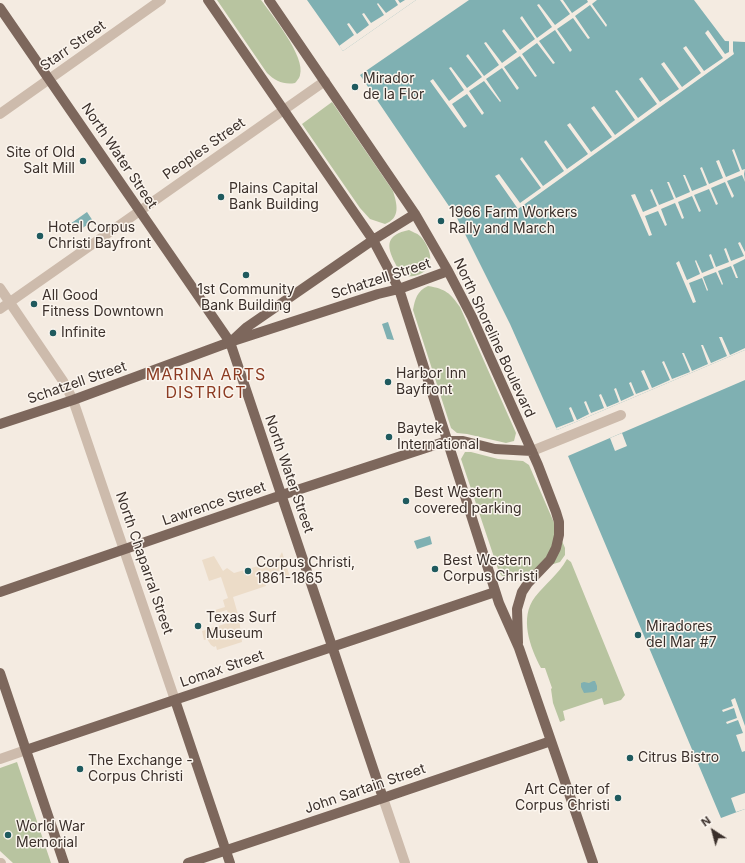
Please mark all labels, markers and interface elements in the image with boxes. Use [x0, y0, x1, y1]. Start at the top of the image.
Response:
street label: Starr Street [37, 17, 109, 75]
place label: Mirador de la Flor [363, 71, 424, 104]
marker: Mirador de la Flor [350, 82, 360, 92]
street label: North Water Street [78, 100, 160, 212]
street label: Peoples Street [160, 114, 248, 184]
place label: Site of Old Salt Mill [6, 145, 75, 178]
marker: Site of Old Salt Mill [78, 156, 88, 166]
place label: Plains Capital Bank Building [229, 181, 319, 214]
marker: Plains Capital Bank Building [216, 192, 226, 202]
place label: 1966 Farm Workers Rally and March [449, 205, 577, 238]
marker: 1966 Farm Workers Rally and March [436, 216, 446, 226]
place label: Hotel Corpus Christi Bayfront [48, 220, 151, 252]
marker: Hotel Corpus Christi Bayfront [35, 231, 45, 241]
street label: Schatzell Street [329, 255, 433, 303]
street label: North Shoreline Boulevard [450, 256, 538, 420]
marker: 1st Community Bank Building [241, 270, 251, 280]
place label: 1st Community Bank Building [197, 282, 295, 314]
place label: All Good Fitness Downtown [42, 288, 164, 320]
marker: All Good Fitness Downtown [29, 299, 39, 309]
place label: Infinite [61, 325, 106, 341]
marker: Infinite [48, 328, 58, 338]
street label: Schatzell Street [25, 358, 129, 408]
district label: MARINA ARTS DISTRICT [146, 365, 266, 403]
place label: Harbor Inn Bayfront [396, 366, 466, 398]
marker: Harbor Inn Bayfront [383, 377, 393, 387]
street label: North Water Street [261, 413, 317, 535]
place label: Baytek International [397, 421, 479, 454]
marker: Baytek International [384, 432, 394, 442]
street label: Lawrence Street [160, 478, 268, 530]
place label: Best Western covered parking [414, 485, 522, 518]
street label: North Chaparral Street [112, 490, 176, 636]
marker: Best Western covered parking [401, 496, 411, 506]
place label: Best Western Corpus Christi [443, 553, 538, 586]
place label: Corpus Christi, 1861-1865 [256, 555, 355, 588]
marker: Best Western Corpus Christi [430, 564, 440, 574]
marker: Corpus Christi, 1861-1865 [243, 566, 253, 576]
place label: Texas Surf Museum [206, 610, 277, 642]
place label: Miradores del Mar #7 [646, 619, 717, 652]
marker: Texas Surf Museum [193, 621, 203, 631]
marker: Miradores del Mar #7 [633, 630, 643, 640]
street label: Lomax Street [178, 647, 266, 691]
place label: Citrus Bistro [638, 750, 719, 766]
place label: The Exchange - Corpus Christi [88, 753, 193, 786]
marker: Citrus Bistro [625, 753, 635, 763]
street label: John Sartain Street [302, 760, 428, 818]
marker: The Exchange - Corpus Christi [75, 764, 85, 774]
place label: Art Center of Corpus Christi [515, 782, 610, 814]
marker: Art Center of Corpus Christi [613, 793, 623, 803]
north arrow [693, 811, 733, 851]
text: N [698, 813, 713, 829]
place label: World War Memorial [16, 819, 85, 852]
marker: World War Memorial [3, 830, 13, 840]

